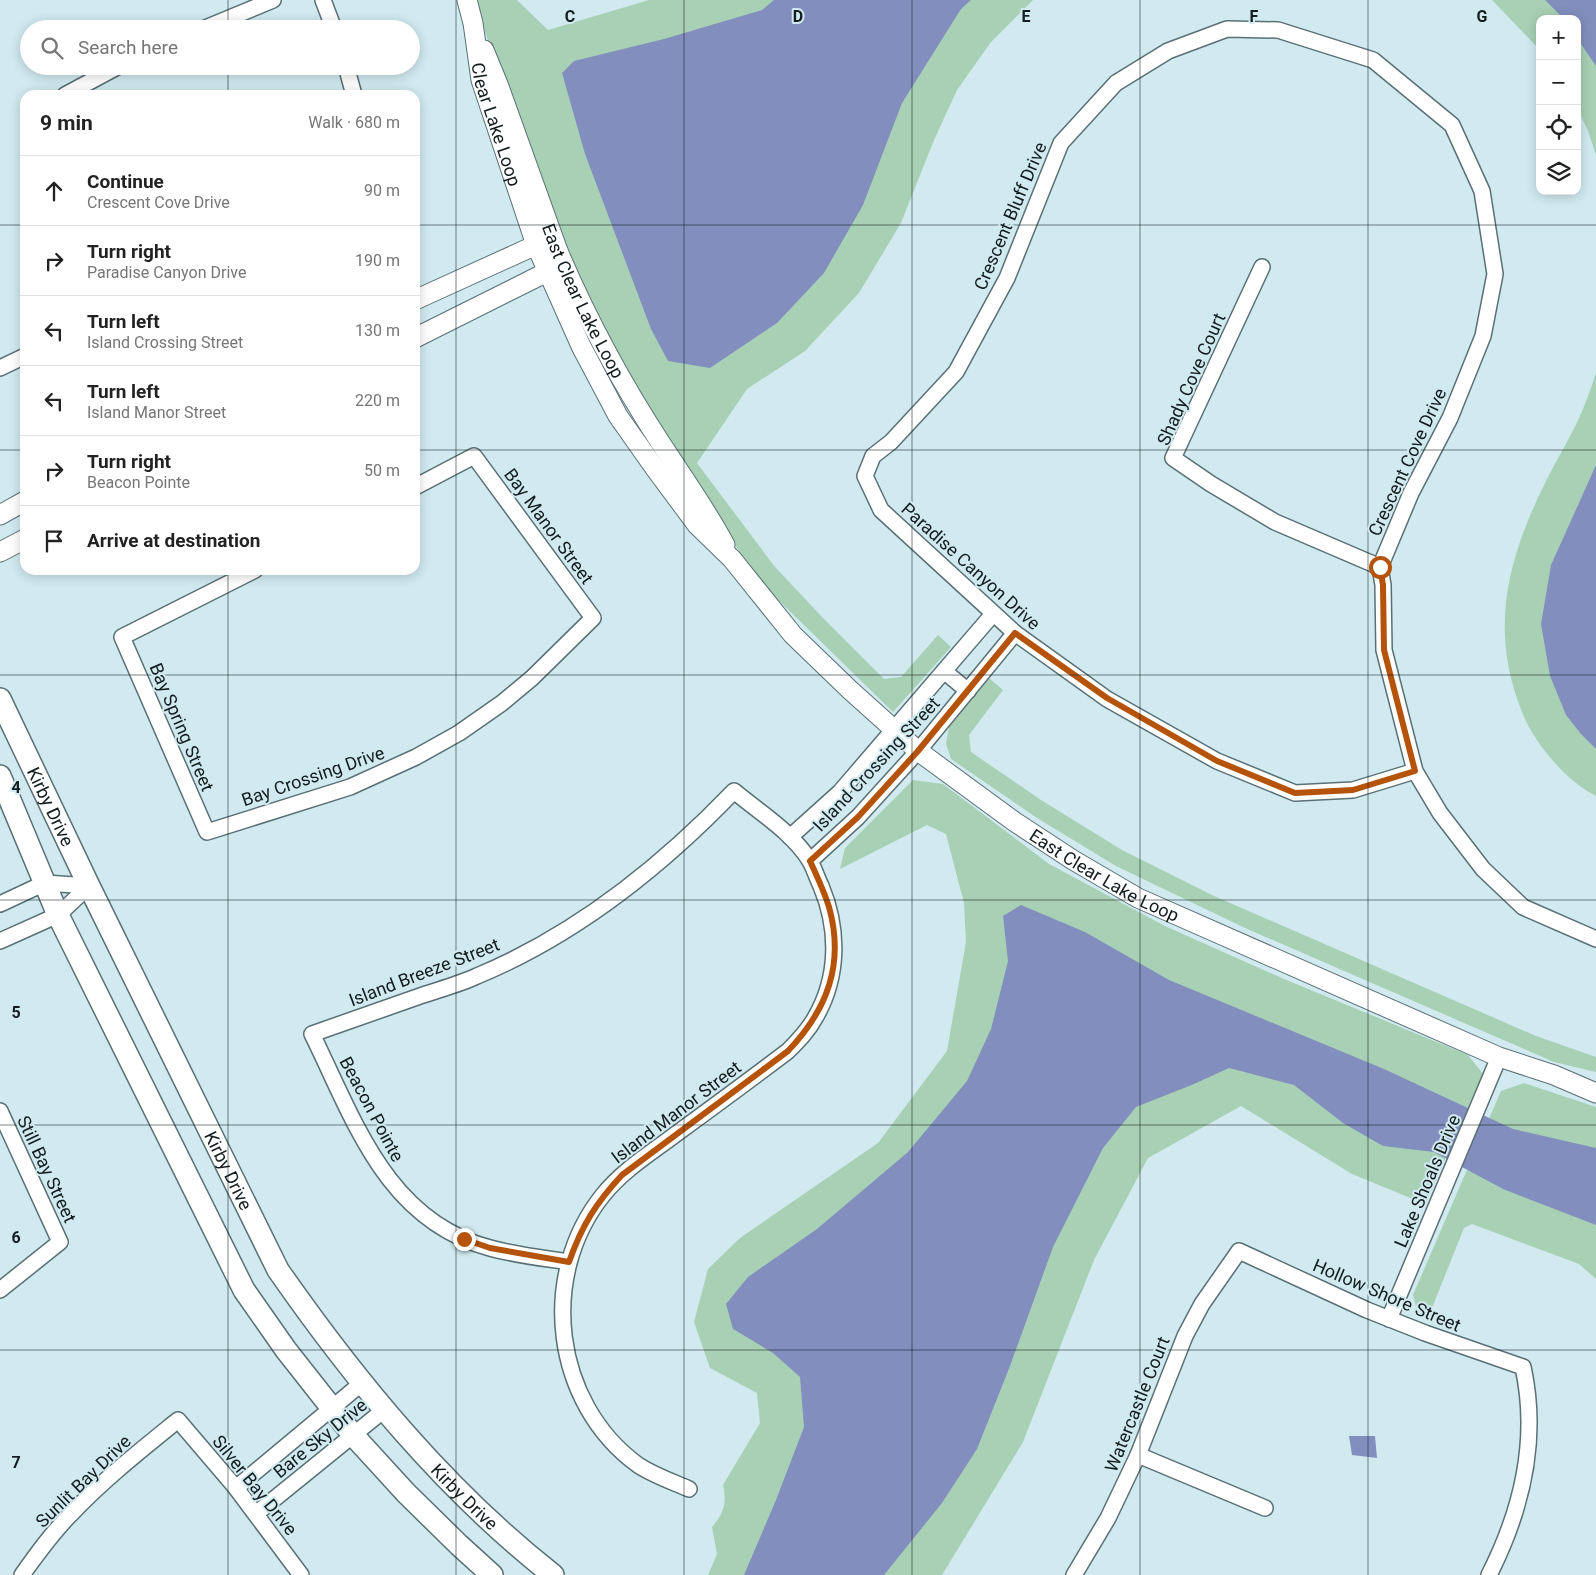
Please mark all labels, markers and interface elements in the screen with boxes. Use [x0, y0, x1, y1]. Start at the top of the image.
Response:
text: C [565, 7, 575, 26]
text: D [793, 7, 803, 26]
text: E [1022, 7, 1031, 26]
text: F [1250, 7, 1259, 26]
text: G [1477, 7, 1488, 26]
map controls [1536, 15, 1581, 195]
button: + [1536, 15, 1581, 60]
search box [20, 20, 420, 75]
icon: search [38, 34, 66, 62]
text: Search here [78, 36, 178, 59]
button: − [1536, 60, 1581, 105]
street label: Clear Lake Loop [468, 61, 526, 189]
button: locate [1536, 105, 1581, 150]
text: 9 min [40, 111, 93, 135]
text: Walk · 680 m [308, 113, 400, 132]
street label: Crescent Bluff Drive [969, 139, 1051, 293]
button: layers [1536, 150, 1581, 195]
text: Continue [87, 170, 164, 193]
icon: ahead [40, 177, 68, 205]
text: 90 m [364, 181, 400, 200]
text: Crescent Cove Drive [87, 193, 230, 212]
street label: East Clear Lake Loop [538, 221, 629, 382]
text: Turn right [87, 240, 171, 263]
icon: right [40, 247, 68, 275]
text: 190 m [355, 251, 400, 270]
text: Paradise Canyon Drive [87, 263, 246, 282]
text: Turn left [87, 310, 160, 333]
street label: Shady Cove Court [1152, 310, 1230, 448]
icon: left [40, 317, 68, 345]
text: 130 m [355, 321, 400, 340]
text: Island Crossing Street [87, 333, 243, 352]
text: Turn left [87, 380, 160, 403]
street label: Crescent Cove Drive [1364, 385, 1450, 539]
icon: left [40, 387, 68, 415]
text: 220 m [355, 391, 400, 410]
text: Island Manor Street [87, 403, 226, 422]
text: Turn right [87, 450, 171, 473]
icon: right [40, 457, 68, 485]
text: 50 m [364, 461, 400, 480]
street label: Bay Manor Street [500, 464, 598, 588]
text: Beacon Pointe [87, 473, 190, 492]
street label: Paradise Canyon Drive [897, 498, 1045, 634]
icon: arrive [40, 527, 68, 555]
text: Arrive at destination [87, 529, 260, 552]
route start [1369, 556, 1392, 579]
street label: Bay Spring Street [146, 660, 218, 794]
street label: Island Crossing Street [808, 692, 944, 835]
street label: Bay Crossing Drive [239, 742, 387, 810]
street label: Kirby Drive [23, 763, 79, 849]
text: 4 [11, 778, 21, 797]
street label: East Clear Lake Loop [1026, 824, 1182, 925]
street label: Island Breeze Street [346, 934, 502, 1010]
text: 5 [11, 1003, 21, 1022]
street label: Beacon Pointe [336, 1053, 408, 1165]
street label: Island Manor Street [607, 1056, 745, 1168]
street label: Still Bay Street [13, 1112, 81, 1226]
street label: Lake Shoals Drive [1390, 1112, 1464, 1250]
street label: Kirby Drive [201, 1127, 257, 1213]
text: 6 [11, 1228, 21, 1247]
route end [453, 1228, 476, 1251]
street label: Hollow Shore Street [1310, 1254, 1464, 1336]
street label: Watercastle Court [1100, 1333, 1174, 1475]
street label: Bare Sky Drive [269, 1394, 371, 1482]
street label: Sunlit Bay Drive [31, 1430, 135, 1532]
street label: Silver Bay Drive [208, 1431, 302, 1539]
text: 7 [11, 1453, 21, 1472]
street label: Kirby Drive [427, 1459, 503, 1534]

